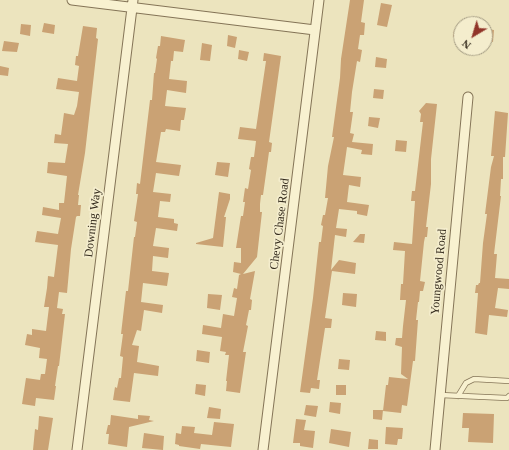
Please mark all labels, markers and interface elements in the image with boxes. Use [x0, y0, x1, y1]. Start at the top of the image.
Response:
north arrow [453, 16, 493, 56]
text: N [459, 37, 473, 52]
street label: Chevy Chase Road [267, 177, 293, 271]
street label: Downing Way [82, 188, 104, 258]
street label: Youngwood Road [428, 228, 450, 316]

